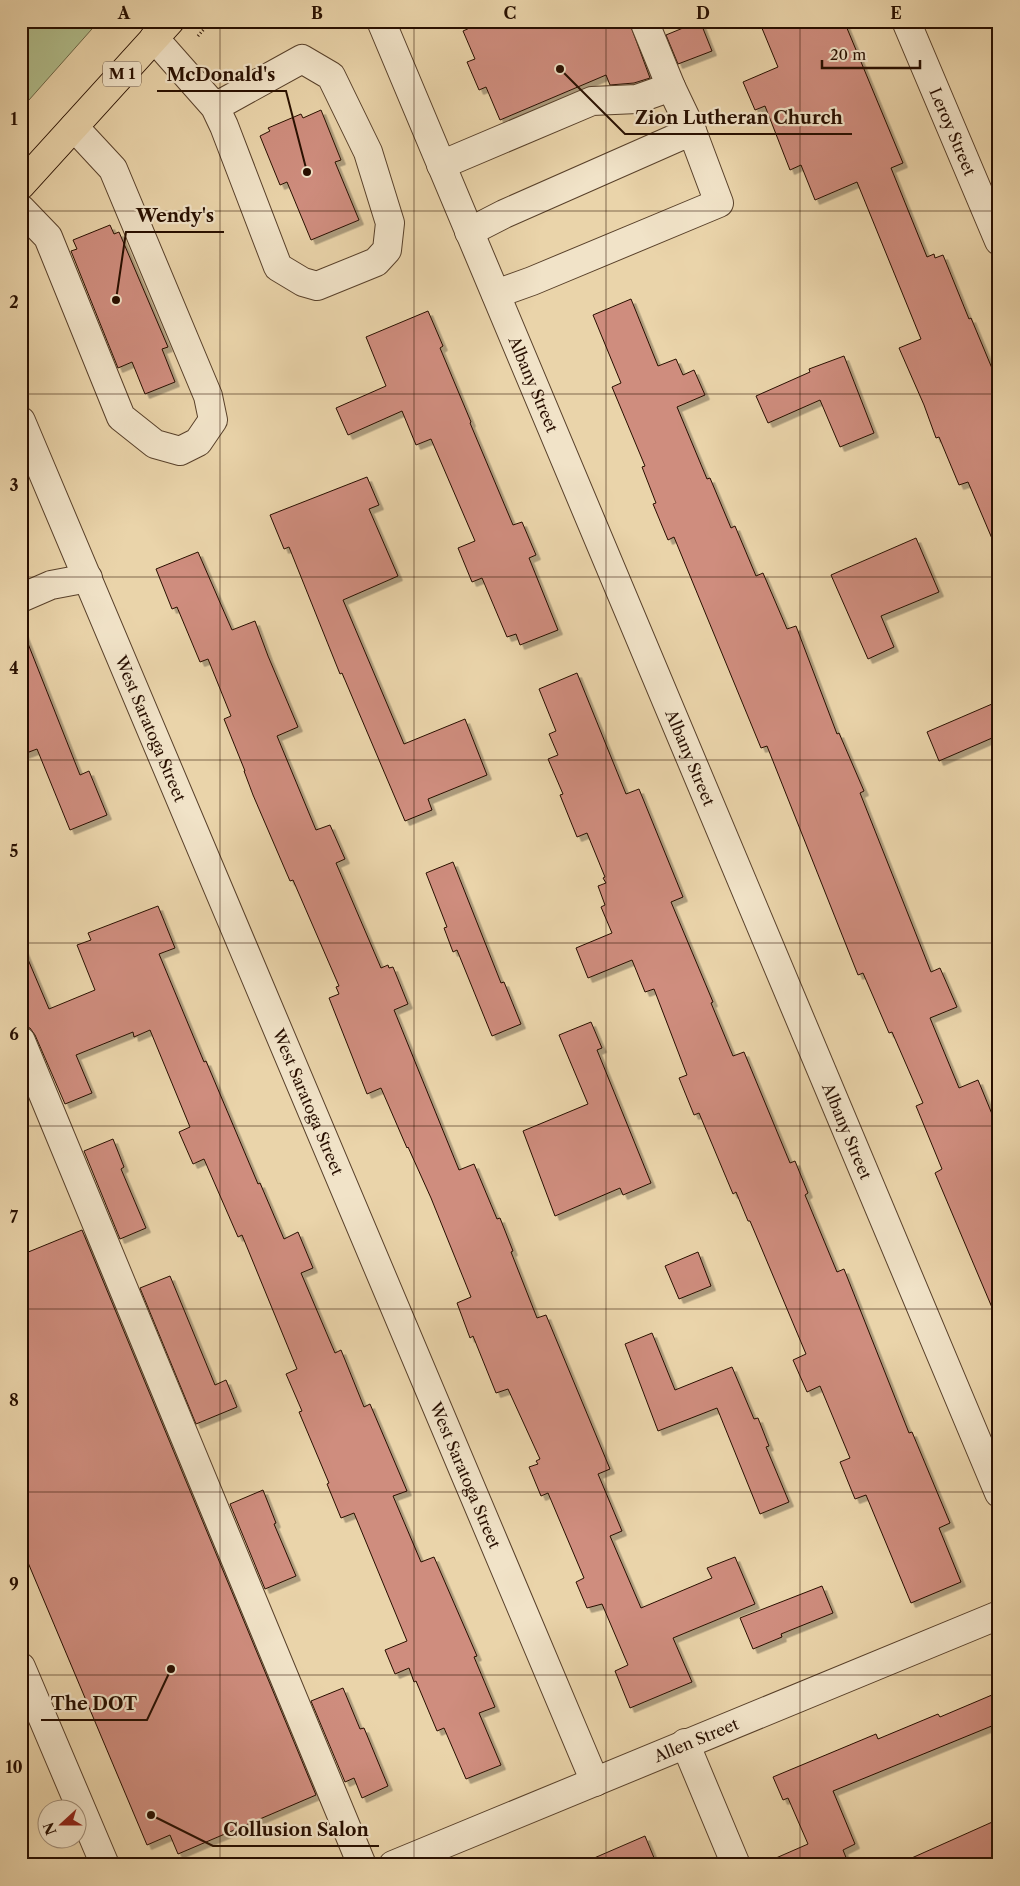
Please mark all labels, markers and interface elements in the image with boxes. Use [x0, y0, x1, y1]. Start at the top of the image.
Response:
text: A [117, 3, 131, 23]
text: B [311, 3, 323, 23]
text: C [504, 3, 516, 23]
text: D [696, 3, 710, 23]
text: E [890, 3, 902, 23]
scale bar [822, 38, 920, 70]
text: 20 m [830, 45, 866, 64]
callout: McDonald's [157, 58, 286, 91]
road number: M 1 [103, 62, 141, 86]
text: McDonald's [167, 64, 275, 86]
street label: Leroy Street [925, 85, 980, 179]
callout: Zion Lutheran Church [625, 101, 852, 134]
text: Zion Lutheran Church [635, 107, 844, 129]
text: 1 [10, 109, 18, 129]
callout: Wendy's [126, 199, 224, 232]
text: Wendy's [135, 205, 214, 227]
text: 2 [9, 292, 19, 312]
street label: Albany Street [504, 332, 563, 436]
text: 3 [9, 475, 19, 495]
street label: West Saratoga Street [111, 652, 191, 805]
text: 4 [9, 658, 19, 678]
street label: Albany Street [661, 706, 719, 809]
text: 5 [10, 841, 19, 861]
text: 6 [9, 1024, 19, 1044]
street label: West Saratoga Street [268, 1025, 348, 1178]
street label: Albany Street [818, 1079, 876, 1183]
text: 7 [10, 1207, 19, 1227]
text: 8 [9, 1390, 19, 1410]
street label: West Saratoga Street [425, 1398, 505, 1552]
text: 9 [9, 1574, 19, 1594]
callout: The DOT [41, 1687, 147, 1720]
text: The DOT [51, 1693, 137, 1715]
street label: Allen Street [650, 1713, 742, 1767]
text: 10 [5, 1757, 23, 1777]
north arrow [38, 1798, 88, 1848]
callout: Collusion Salon [213, 1813, 379, 1846]
text: Collusion Salon [223, 1819, 369, 1841]
text: N [39, 1820, 60, 1838]

